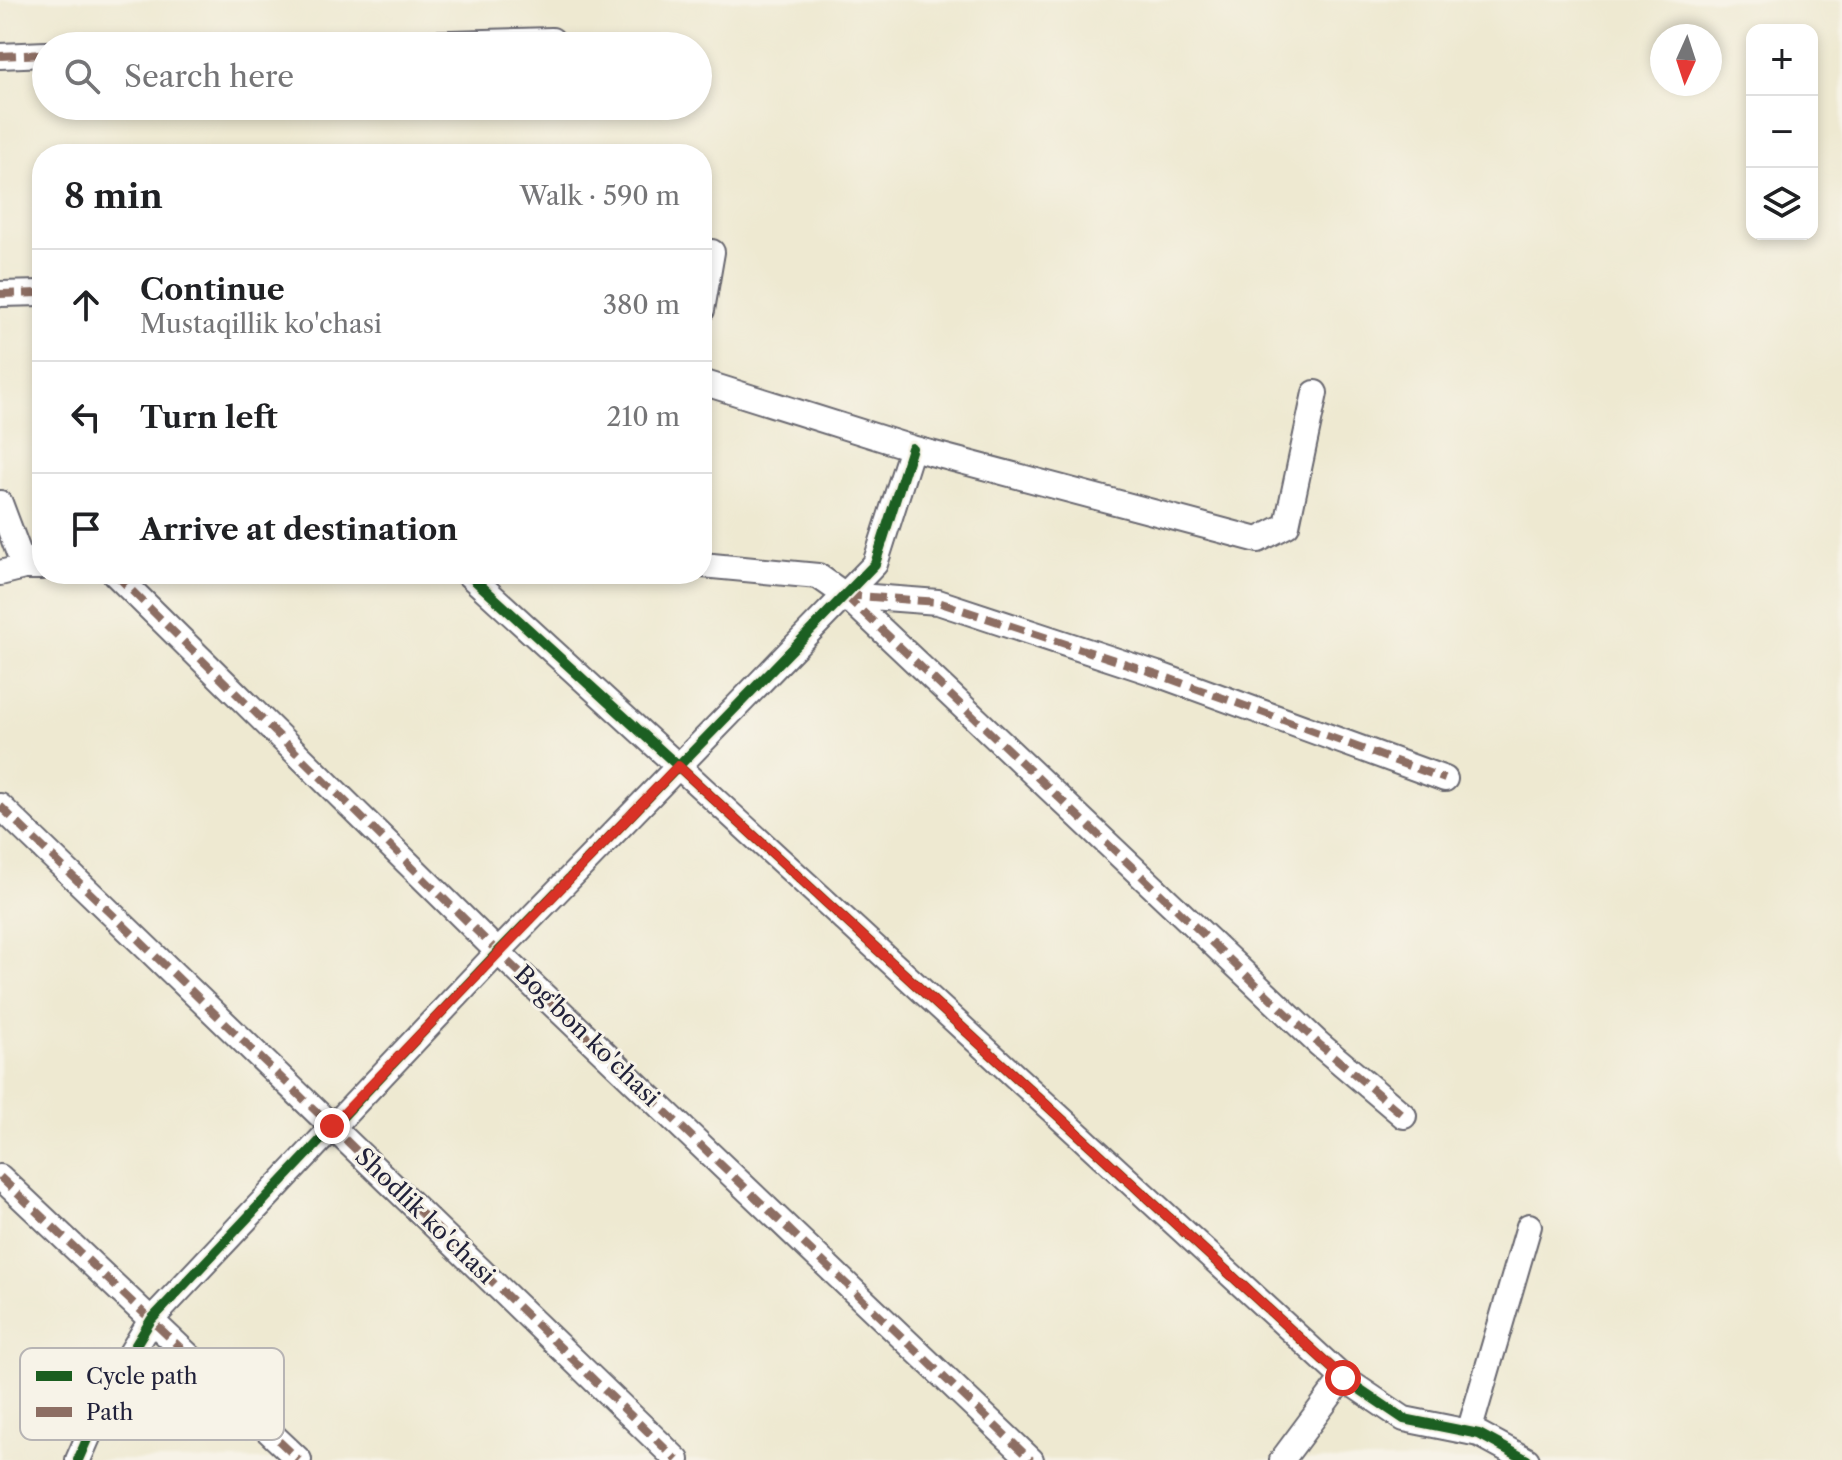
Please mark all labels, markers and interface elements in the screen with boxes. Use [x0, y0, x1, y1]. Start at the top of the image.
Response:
north arrow [1650, 24, 1722, 96]
map controls [1746, 24, 1818, 240]
button: + [1746, 24, 1818, 96]
search box [32, 32, 712, 120]
icon: search [60, 54, 104, 98]
text: Search here [124, 58, 294, 95]
button: − [1746, 96, 1818, 168]
button: layers [1746, 168, 1818, 240]
text: 8 min [64, 175, 163, 217]
text: Walk · 590 m [520, 180, 680, 212]
text: Continue [140, 271, 285, 308]
icon: ahead [64, 283, 108, 327]
text: 380 m [603, 289, 680, 321]
text: Mustaqillik ko'chasi [140, 308, 382, 340]
icon: left [64, 395, 108, 439]
text: Turn left [140, 399, 277, 436]
text: 210 m [607, 401, 680, 433]
icon: arrive [64, 507, 108, 551]
text: Arrive at destination [140, 511, 458, 548]
street label: Bog'bon ko'chasi [509, 959, 666, 1112]
route end [314, 1108, 350, 1144]
street label: Shodlik ko'chasi [349, 1142, 501, 1290]
legend [20, 1348, 284, 1440]
route start [1325, 1360, 1361, 1396]
text: Cycle path [86, 1363, 198, 1390]
text: Path [86, 1399, 134, 1426]

